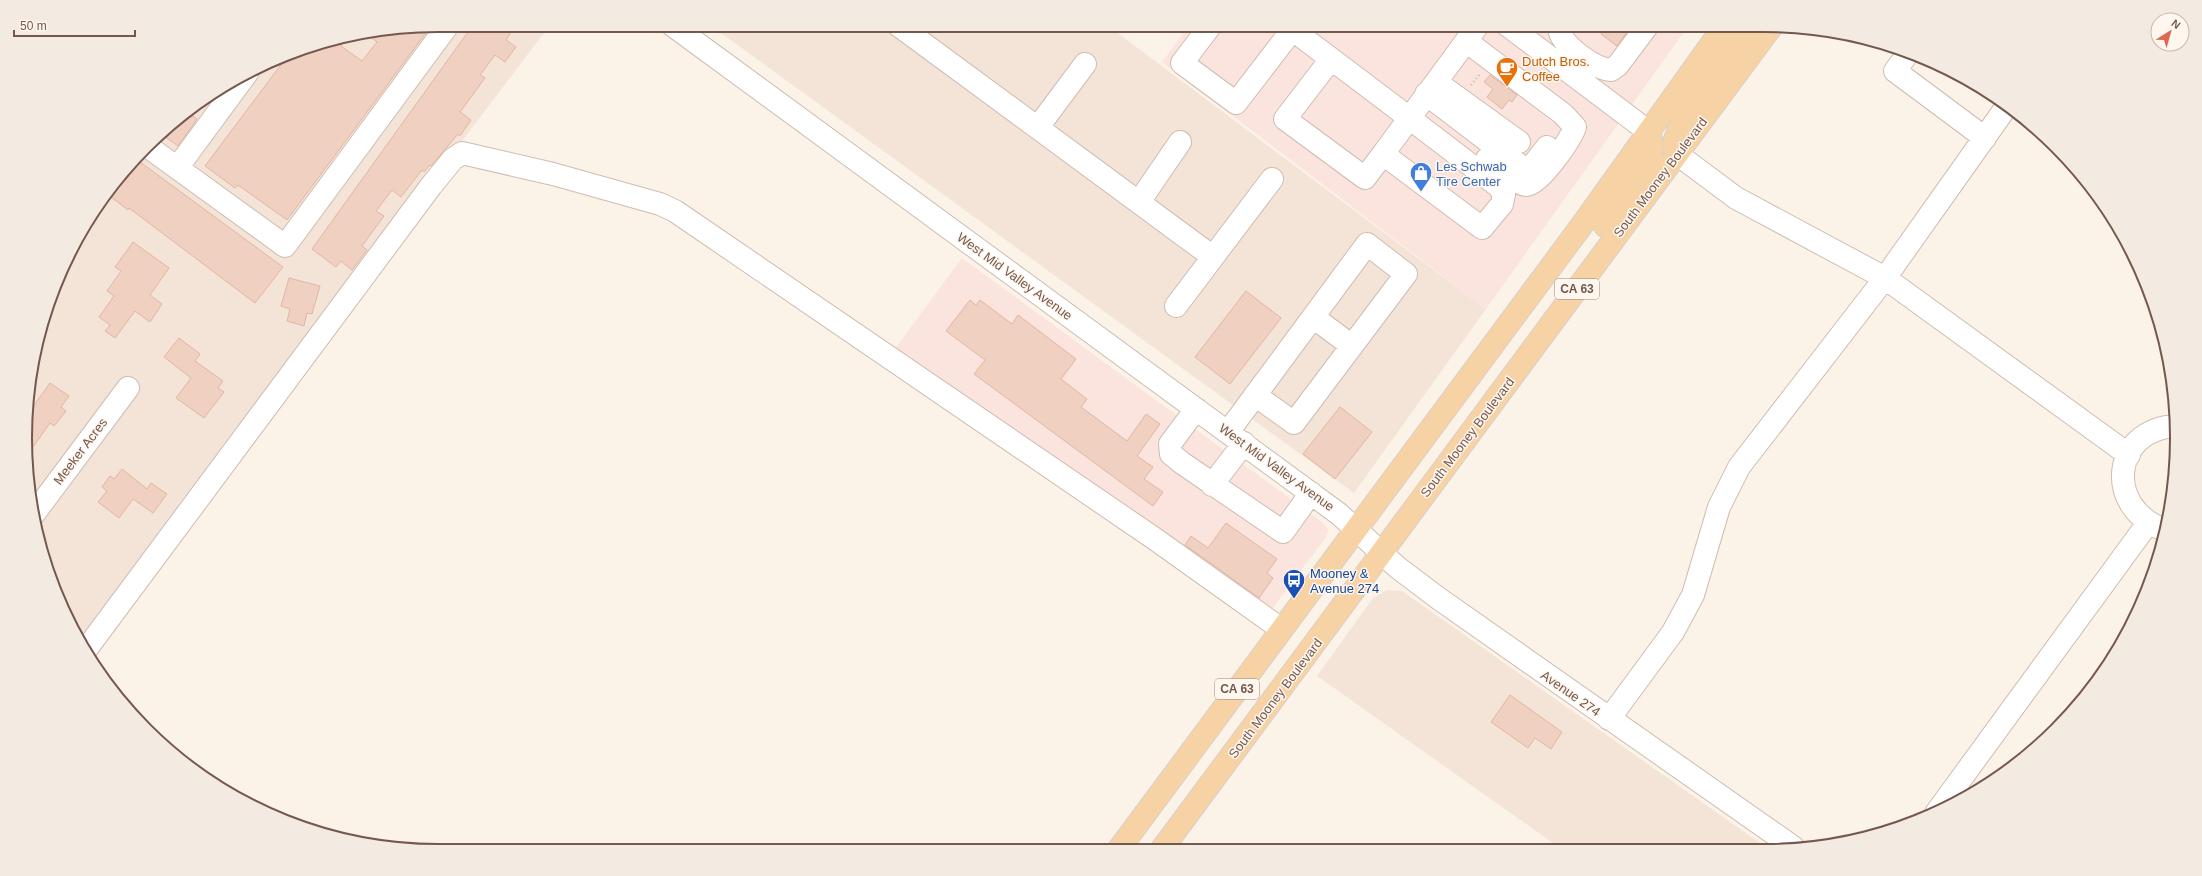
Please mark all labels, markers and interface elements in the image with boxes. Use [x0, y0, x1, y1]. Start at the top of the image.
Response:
scale bar [14, 12, 135, 38]
north arrow [2150, 12, 2190, 52]
text: N [2169, 17, 2183, 31]
text: 50 m [20, 19, 47, 33]
place label: Dutch Bros. Coffee [1522, 54, 1590, 84]
cafe icon: Dutch Bros. Coffee [1494, 55, 1520, 88]
street label: South Mooney Boulevard [1610, 114, 1710, 240]
place label: Les Schwab Tire Center [1436, 159, 1507, 189]
shop icon: Les Schwab Tire Center [1408, 160, 1434, 193]
street label: West Mid Valley Avenue [954, 230, 1075, 323]
road number: CA 63 [1555, 279, 1599, 299]
street label: South Mooney Boulevard [1417, 374, 1517, 500]
street label: Meeker Acres [50, 415, 111, 488]
street label: West Mid Valley Avenue [1216, 421, 1337, 514]
place label: Mooney & Avenue 274 [1310, 566, 1379, 596]
bus stop icon: Mooney & Avenue 274 [1281, 567, 1307, 600]
street label: South Mooney Boulevard [1225, 635, 1325, 761]
street label: Avenue 274 [1538, 667, 1603, 719]
road number: CA 63 [1215, 679, 1259, 699]

